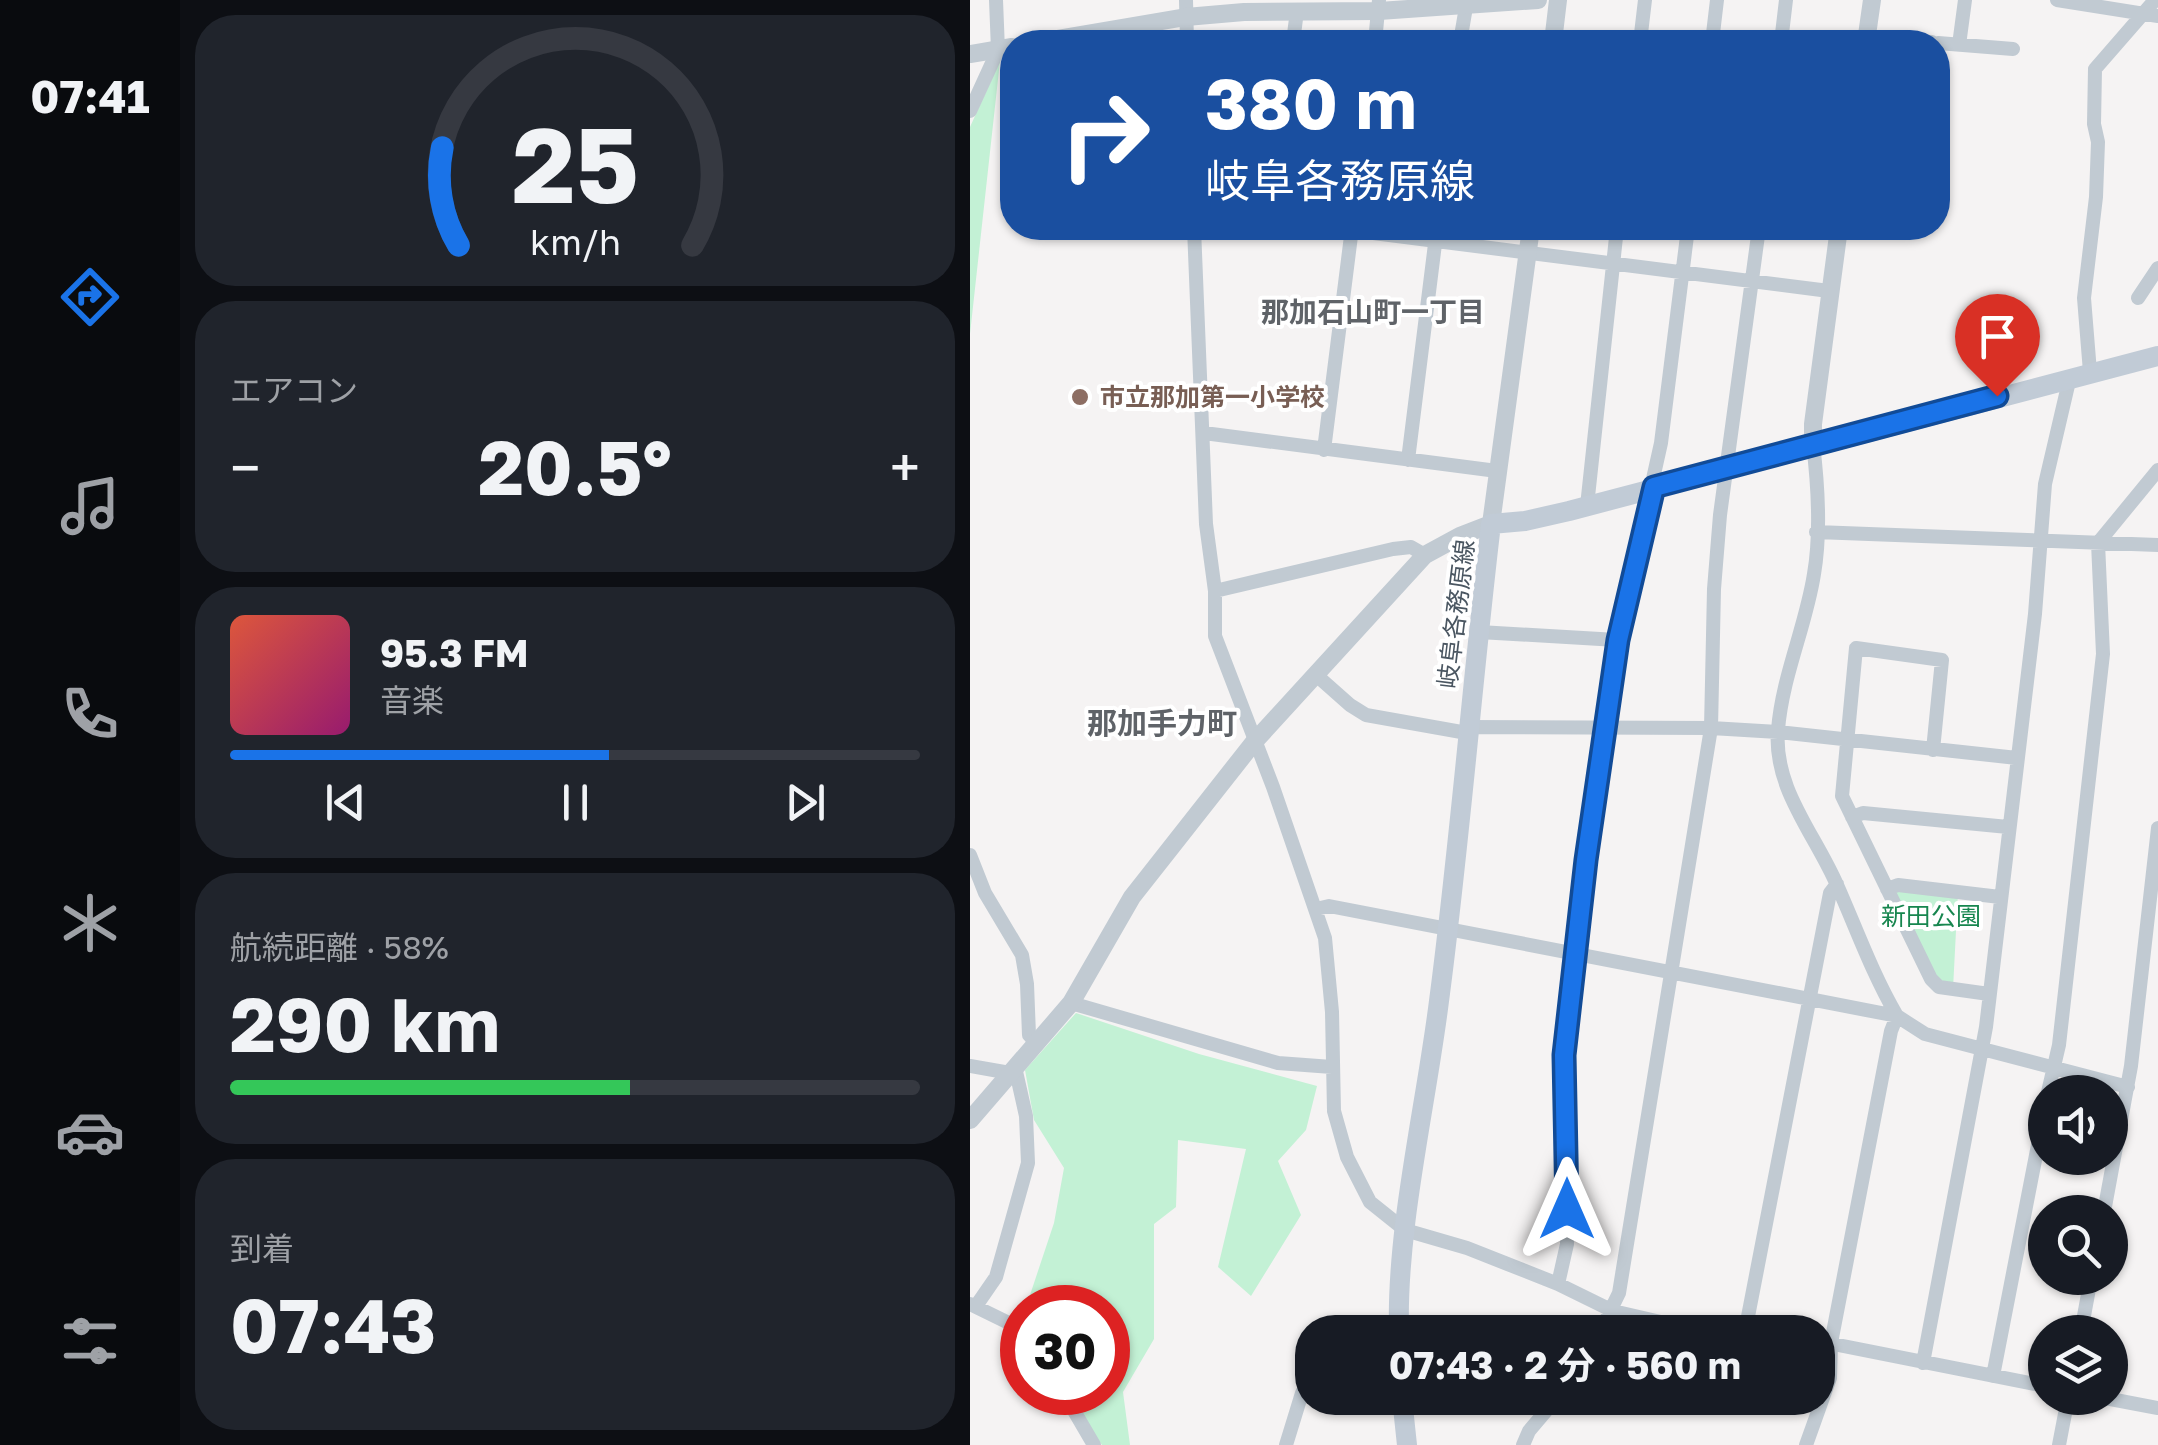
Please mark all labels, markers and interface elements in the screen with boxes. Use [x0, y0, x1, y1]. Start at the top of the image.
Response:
text: 380 m [1205, 60, 1417, 144]
text: 07:41 [30, 69, 150, 123]
icon: right [1040, 70, 1170, 200]
text: 25 [512, 101, 638, 226]
text: 岐阜各務原線 [1205, 153, 1475, 207]
text: km/h [530, 220, 620, 263]
icon: directions [55, 262, 125, 332]
pin [1955, 294, 2040, 397]
district label: 那加石山町一丁目 [1261, 295, 1485, 328]
icon: arrive [1970, 309, 2025, 364]
text: エアコン [230, 371, 358, 409]
place label: 市立那加第一小学校 [1100, 381, 1325, 412]
marker: 市立那加第一小学校 [1069, 386, 1091, 408]
text: 20.5° [478, 421, 672, 512]
text: − [230, 434, 260, 500]
text: + [890, 434, 920, 500]
icon: music [55, 471, 125, 541]
street label: 岐阜各務原線 [1431, 538, 1480, 690]
text: 95.3 FM [380, 630, 529, 675]
icon: phone [55, 679, 125, 749]
text: 音楽 [380, 681, 444, 719]
district label: 那加手力町 [1087, 705, 1237, 741]
icon: previous [318, 775, 373, 830]
icon: pause [548, 775, 603, 830]
icon: next [778, 775, 833, 830]
icon: climate [55, 888, 125, 958]
park label: 新田公園 [1881, 900, 1981, 931]
text: 航続距離 · 58% [230, 928, 449, 966]
text: 290 km [230, 978, 500, 1069]
map controls [2028, 1075, 2128, 1415]
button: sound [2028, 1075, 2128, 1175]
icon: car [55, 1097, 125, 1167]
position arrow [1515, 1157, 1619, 1261]
button: search [2028, 1195, 2128, 1295]
text: 到着 [230, 1229, 294, 1267]
text: 07:43 [230, 1279, 436, 1370]
speed limit sign: 30 [1000, 1285, 1130, 1415]
icon: filters [55, 1306, 125, 1376]
button: layers [2028, 1315, 2128, 1415]
text: 07:43 · 2 分 · 560 m [1389, 1342, 1741, 1387]

